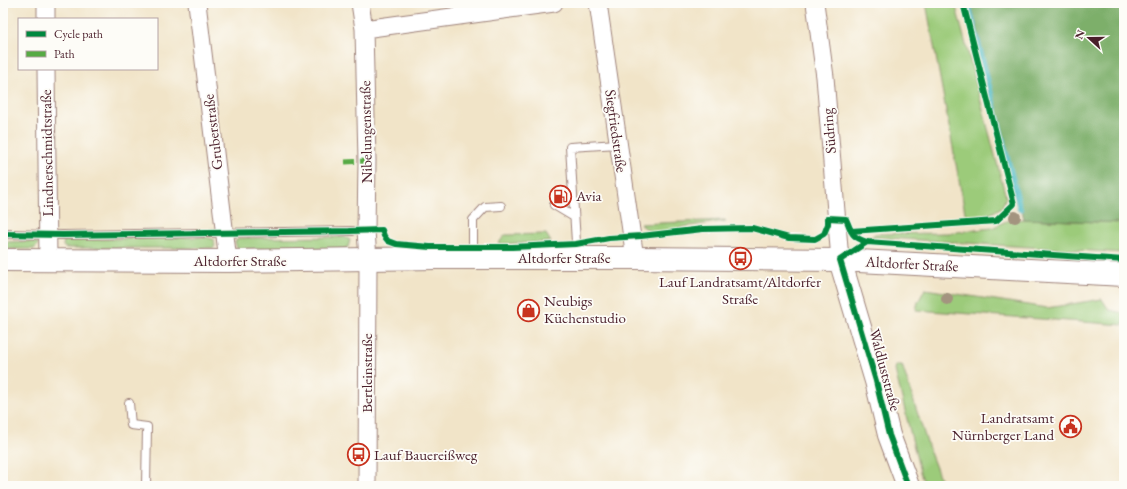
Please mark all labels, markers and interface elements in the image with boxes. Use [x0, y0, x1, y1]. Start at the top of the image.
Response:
legend [18, 18, 158, 70]
north arrow [1069, 18, 1109, 58]
text: Cycle path [54, 26, 103, 42]
text: N [1072, 28, 1088, 41]
text: Path [54, 46, 75, 62]
street label: Nibelungenstraße [355, 80, 376, 184]
street label: Siegfriedstraße [601, 88, 632, 174]
street label: Lindnerschmidtstraße [36, 89, 57, 217]
street label: Gruberstraße [198, 93, 227, 171]
street label: Südring [817, 107, 840, 155]
fuel station icon: Avia [548, 183, 574, 209]
place label: Avia [575, 186, 602, 205]
bus stop icon: Lauf Landratsamt/Altdorfer Straße [727, 246, 753, 272]
street label: Altdorfer Straße [516, 248, 611, 267]
street label: Altdorfer Straße [192, 251, 287, 270]
street label: Altdorfer Straße [864, 252, 959, 275]
place label: Lauf Landratsamt/Altdorfer Straße [659, 272, 821, 308]
place label: Neubigs Küchenstudio [544, 291, 626, 327]
shop icon: Neubigs Küchenstudio [515, 297, 541, 323]
street label: Waldluststraße [865, 327, 906, 413]
street label: Bertleinstraße [357, 333, 376, 413]
place label: Landratsamt Nürnberger Land [952, 408, 1054, 444]
public building icon: Landratsamt Nürnberger Land [1057, 414, 1083, 440]
bus stop icon: Lauf Bauereißweg [345, 442, 371, 468]
place label: Lauf Bauereißweg [374, 445, 478, 464]

